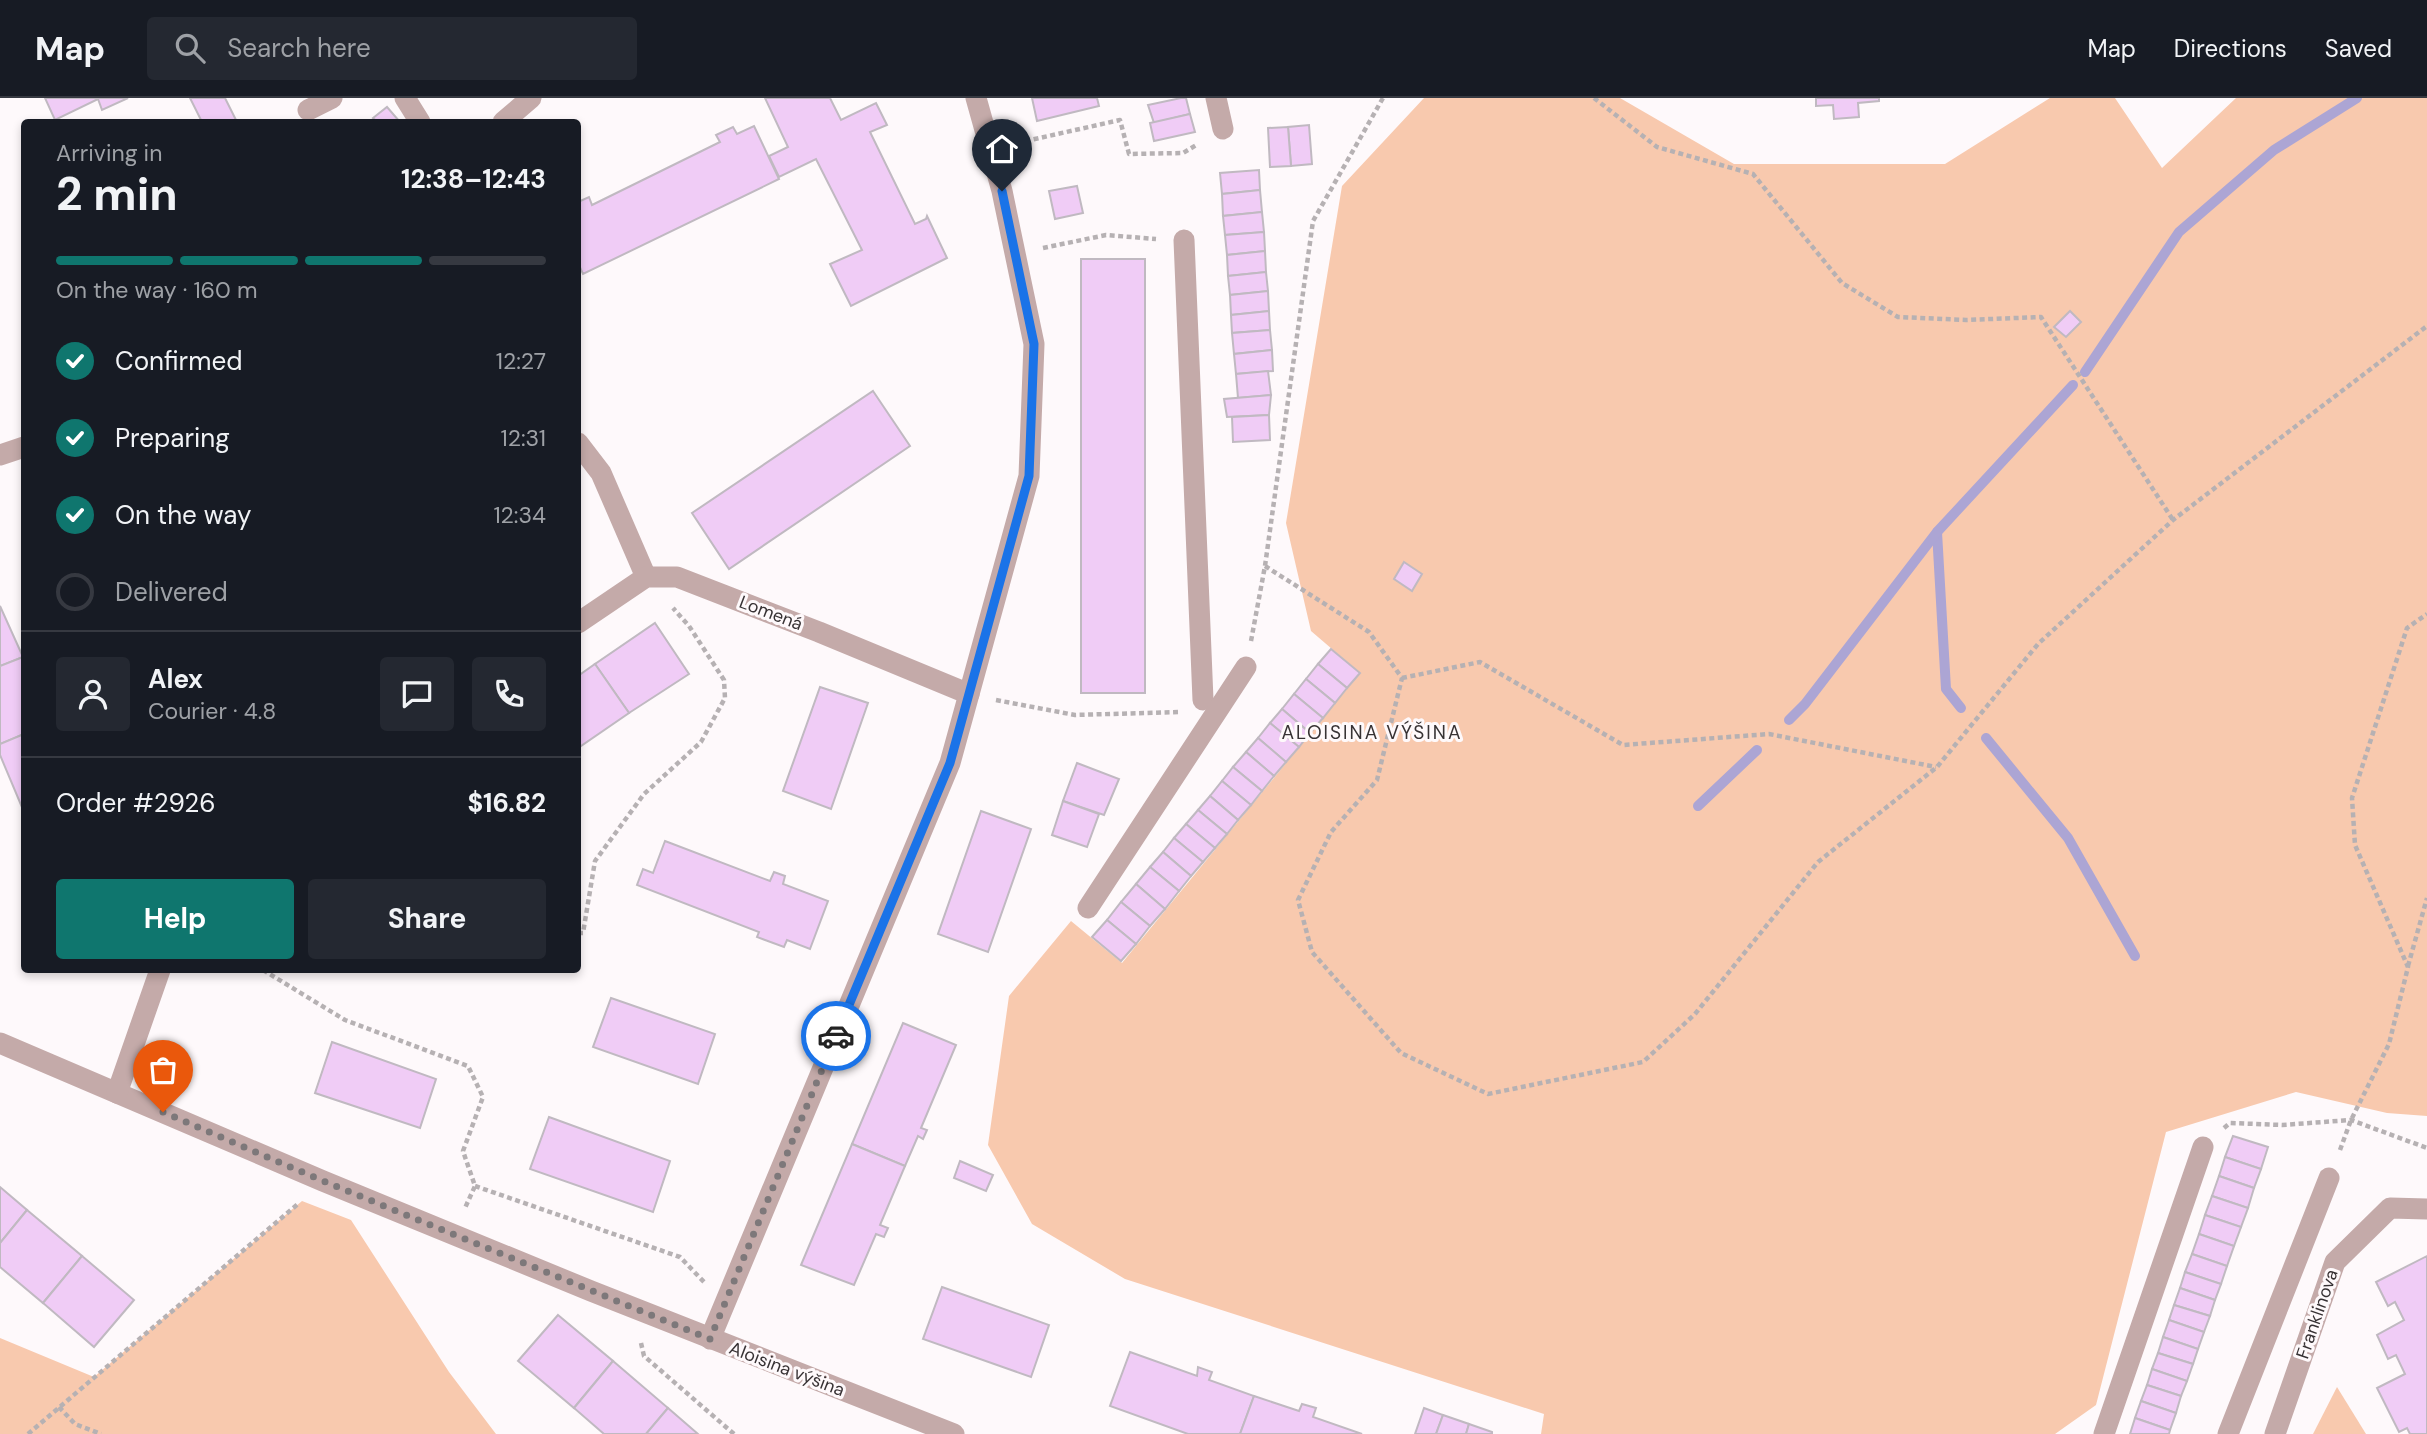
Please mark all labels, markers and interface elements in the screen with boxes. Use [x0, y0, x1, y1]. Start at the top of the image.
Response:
search box [147, 17, 637, 80]
text: Map [35, 27, 105, 70]
icon: search [171, 29, 209, 67]
text: Search here [227, 31, 371, 65]
text: Map [2088, 33, 2136, 64]
text: Directions [2174, 33, 2287, 64]
text: Saved [2325, 33, 2392, 64]
pin [972, 119, 1032, 191]
icon: home [983, 130, 1021, 168]
text: Arriving in [56, 138, 162, 168]
text: 12:38–12:43 [401, 162, 546, 196]
text: 2 min [56, 164, 178, 224]
text: On the way · 160 m [56, 275, 257, 305]
icon: check [56, 342, 94, 380]
text: Confirmed [115, 344, 242, 378]
text: 12:27 [496, 346, 546, 376]
icon: check [56, 419, 94, 457]
text: Preparing [115, 421, 230, 455]
text: 12:31 [501, 423, 546, 453]
icon: check [56, 496, 94, 534]
text: On the way [115, 498, 251, 532]
text: 12:34 [493, 500, 546, 530]
text: Delivered [115, 575, 228, 609]
street label: Lomená [736, 590, 806, 636]
button: person [56, 657, 130, 731]
button: chat [380, 657, 454, 731]
button: phone [472, 657, 546, 731]
text: Alex [148, 662, 203, 696]
text: Courier · 4.8 [148, 696, 276, 726]
district label: ALOISINA VÝŠINA [1282, 720, 1463, 745]
text: Order #2926 [56, 786, 216, 820]
text: $16.82 [467, 786, 546, 820]
button: Help [56, 879, 294, 959]
button: Share [308, 879, 546, 959]
courier [801, 1001, 871, 1071]
icon: car [817, 1017, 855, 1055]
pin [133, 1040, 193, 1112]
icon: bag [144, 1051, 182, 1089]
street label: Franklinova [2290, 1266, 2344, 1362]
street label: Aloisina výšina [726, 1336, 848, 1402]

